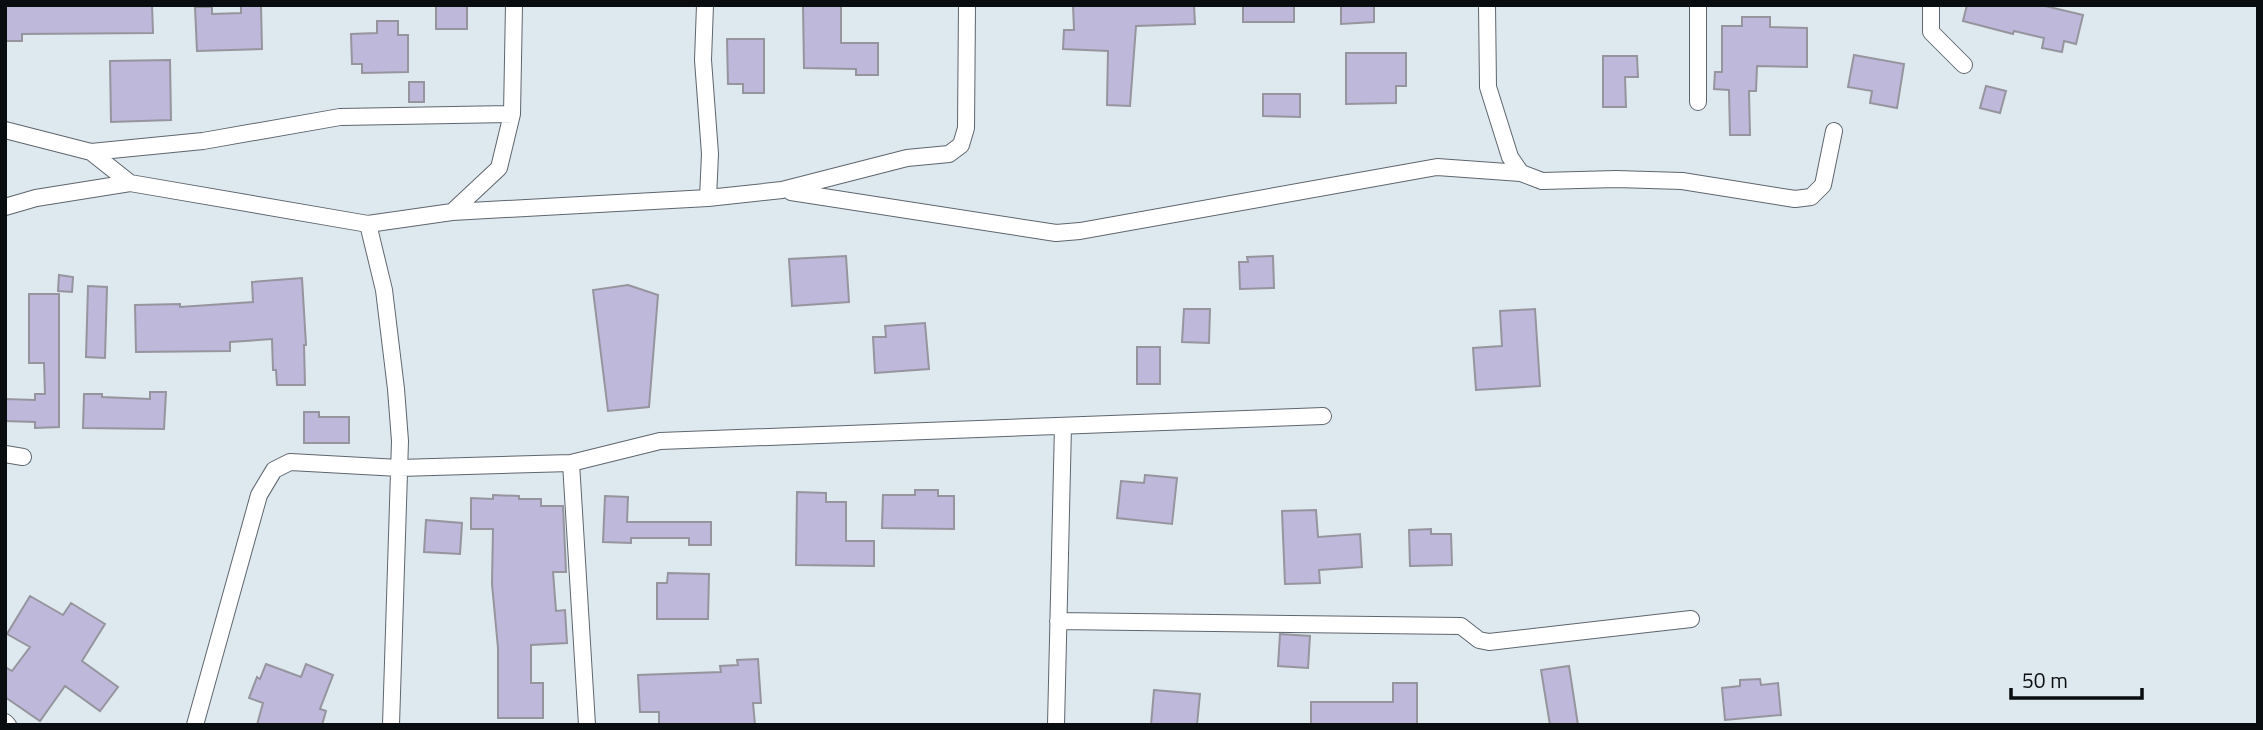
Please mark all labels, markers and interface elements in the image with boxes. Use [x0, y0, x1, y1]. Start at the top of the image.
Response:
scale bar [2011, 656, 2142, 700]
text: 50 m [2022, 664, 2068, 696]

